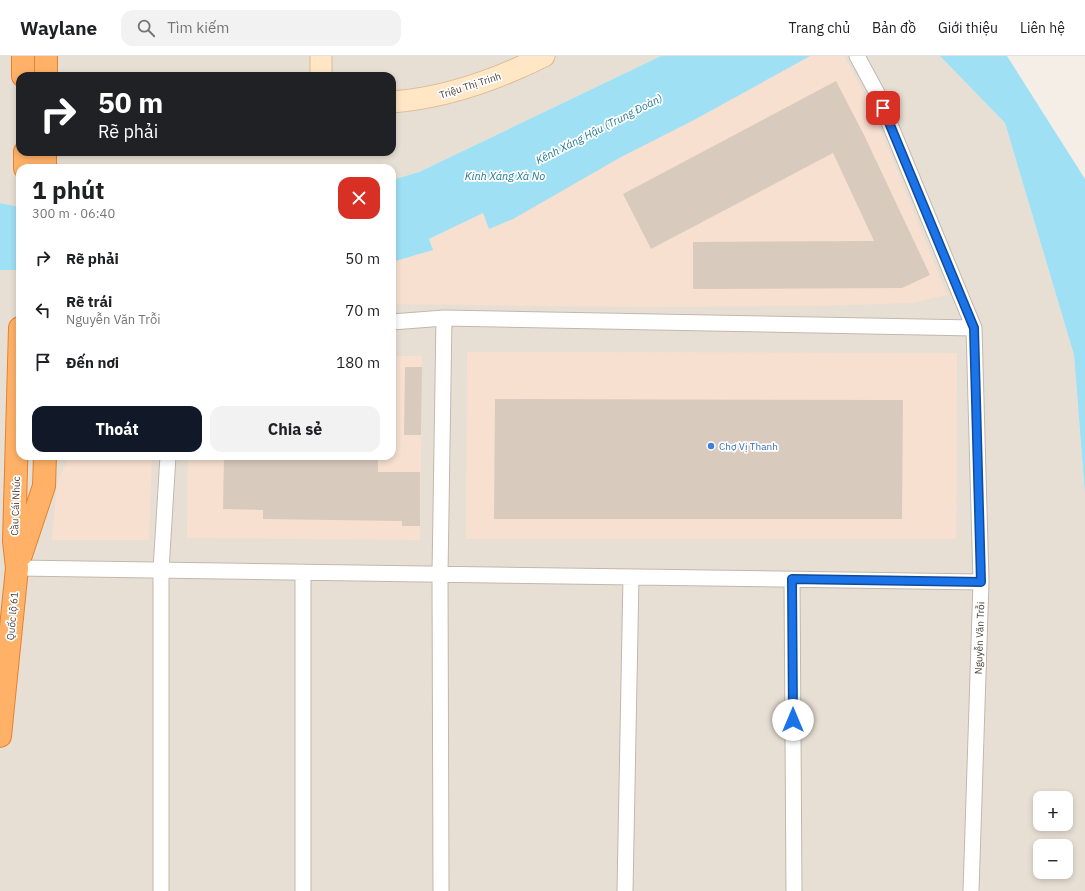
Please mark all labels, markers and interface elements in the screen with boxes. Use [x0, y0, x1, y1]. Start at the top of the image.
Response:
search box [121, 10, 401, 46]
text: Waylane [20, 16, 97, 40]
icon: search [135, 17, 157, 39]
text: Tìm kiếm [167, 18, 229, 37]
text: Trang chủ [789, 19, 850, 37]
text: Bản đồ [872, 19, 916, 37]
text: Giới thiệu [938, 19, 998, 37]
text: Liên hệ [1020, 19, 1065, 37]
street label: Triệu Thị Trinh [438, 69, 503, 102]
text: 50 m [98, 84, 163, 121]
icon: right [32, 88, 84, 140]
water label: Kênh Xáng Hậu (Trung Đoàn) [533, 91, 665, 167]
pin [866, 91, 900, 125]
icon: arrive [872, 97, 894, 119]
text: Rẽ phải [98, 120, 158, 143]
water label: Kinh Xáng Xà No [465, 169, 545, 183]
text: 1 phút [32, 174, 104, 206]
button: close [338, 177, 380, 219]
text: 300 m · 06:40 [32, 205, 115, 222]
icon: right [32, 247, 54, 269]
text: Rẽ phải [66, 249, 119, 268]
text: 50 m [345, 249, 380, 268]
text: Rẽ trái [66, 292, 112, 311]
icon: left [32, 299, 54, 321]
text: 70 m [345, 301, 380, 320]
text: Nguyễn Văn Trỗi [66, 311, 160, 328]
icon: arrive [32, 351, 54, 373]
text: Đến nơi [66, 353, 119, 372]
text: 180 m [336, 353, 380, 372]
button: Thoát [32, 406, 202, 452]
button: Chia sẻ [210, 406, 380, 452]
place label: Chợ Vị Thanh [719, 440, 778, 453]
marker: Chợ Vị Thanh [706, 441, 716, 451]
street label: Cầu Cái Nhúc [8, 476, 23, 536]
street label: Quốc lộ 61 [4, 591, 21, 641]
street label: Nguyễn Văn Trỗi [972, 602, 987, 675]
position arrow [772, 699, 814, 741]
map controls [1033, 791, 1073, 879]
button: + [1033, 791, 1073, 831]
button: − [1033, 839, 1073, 879]

